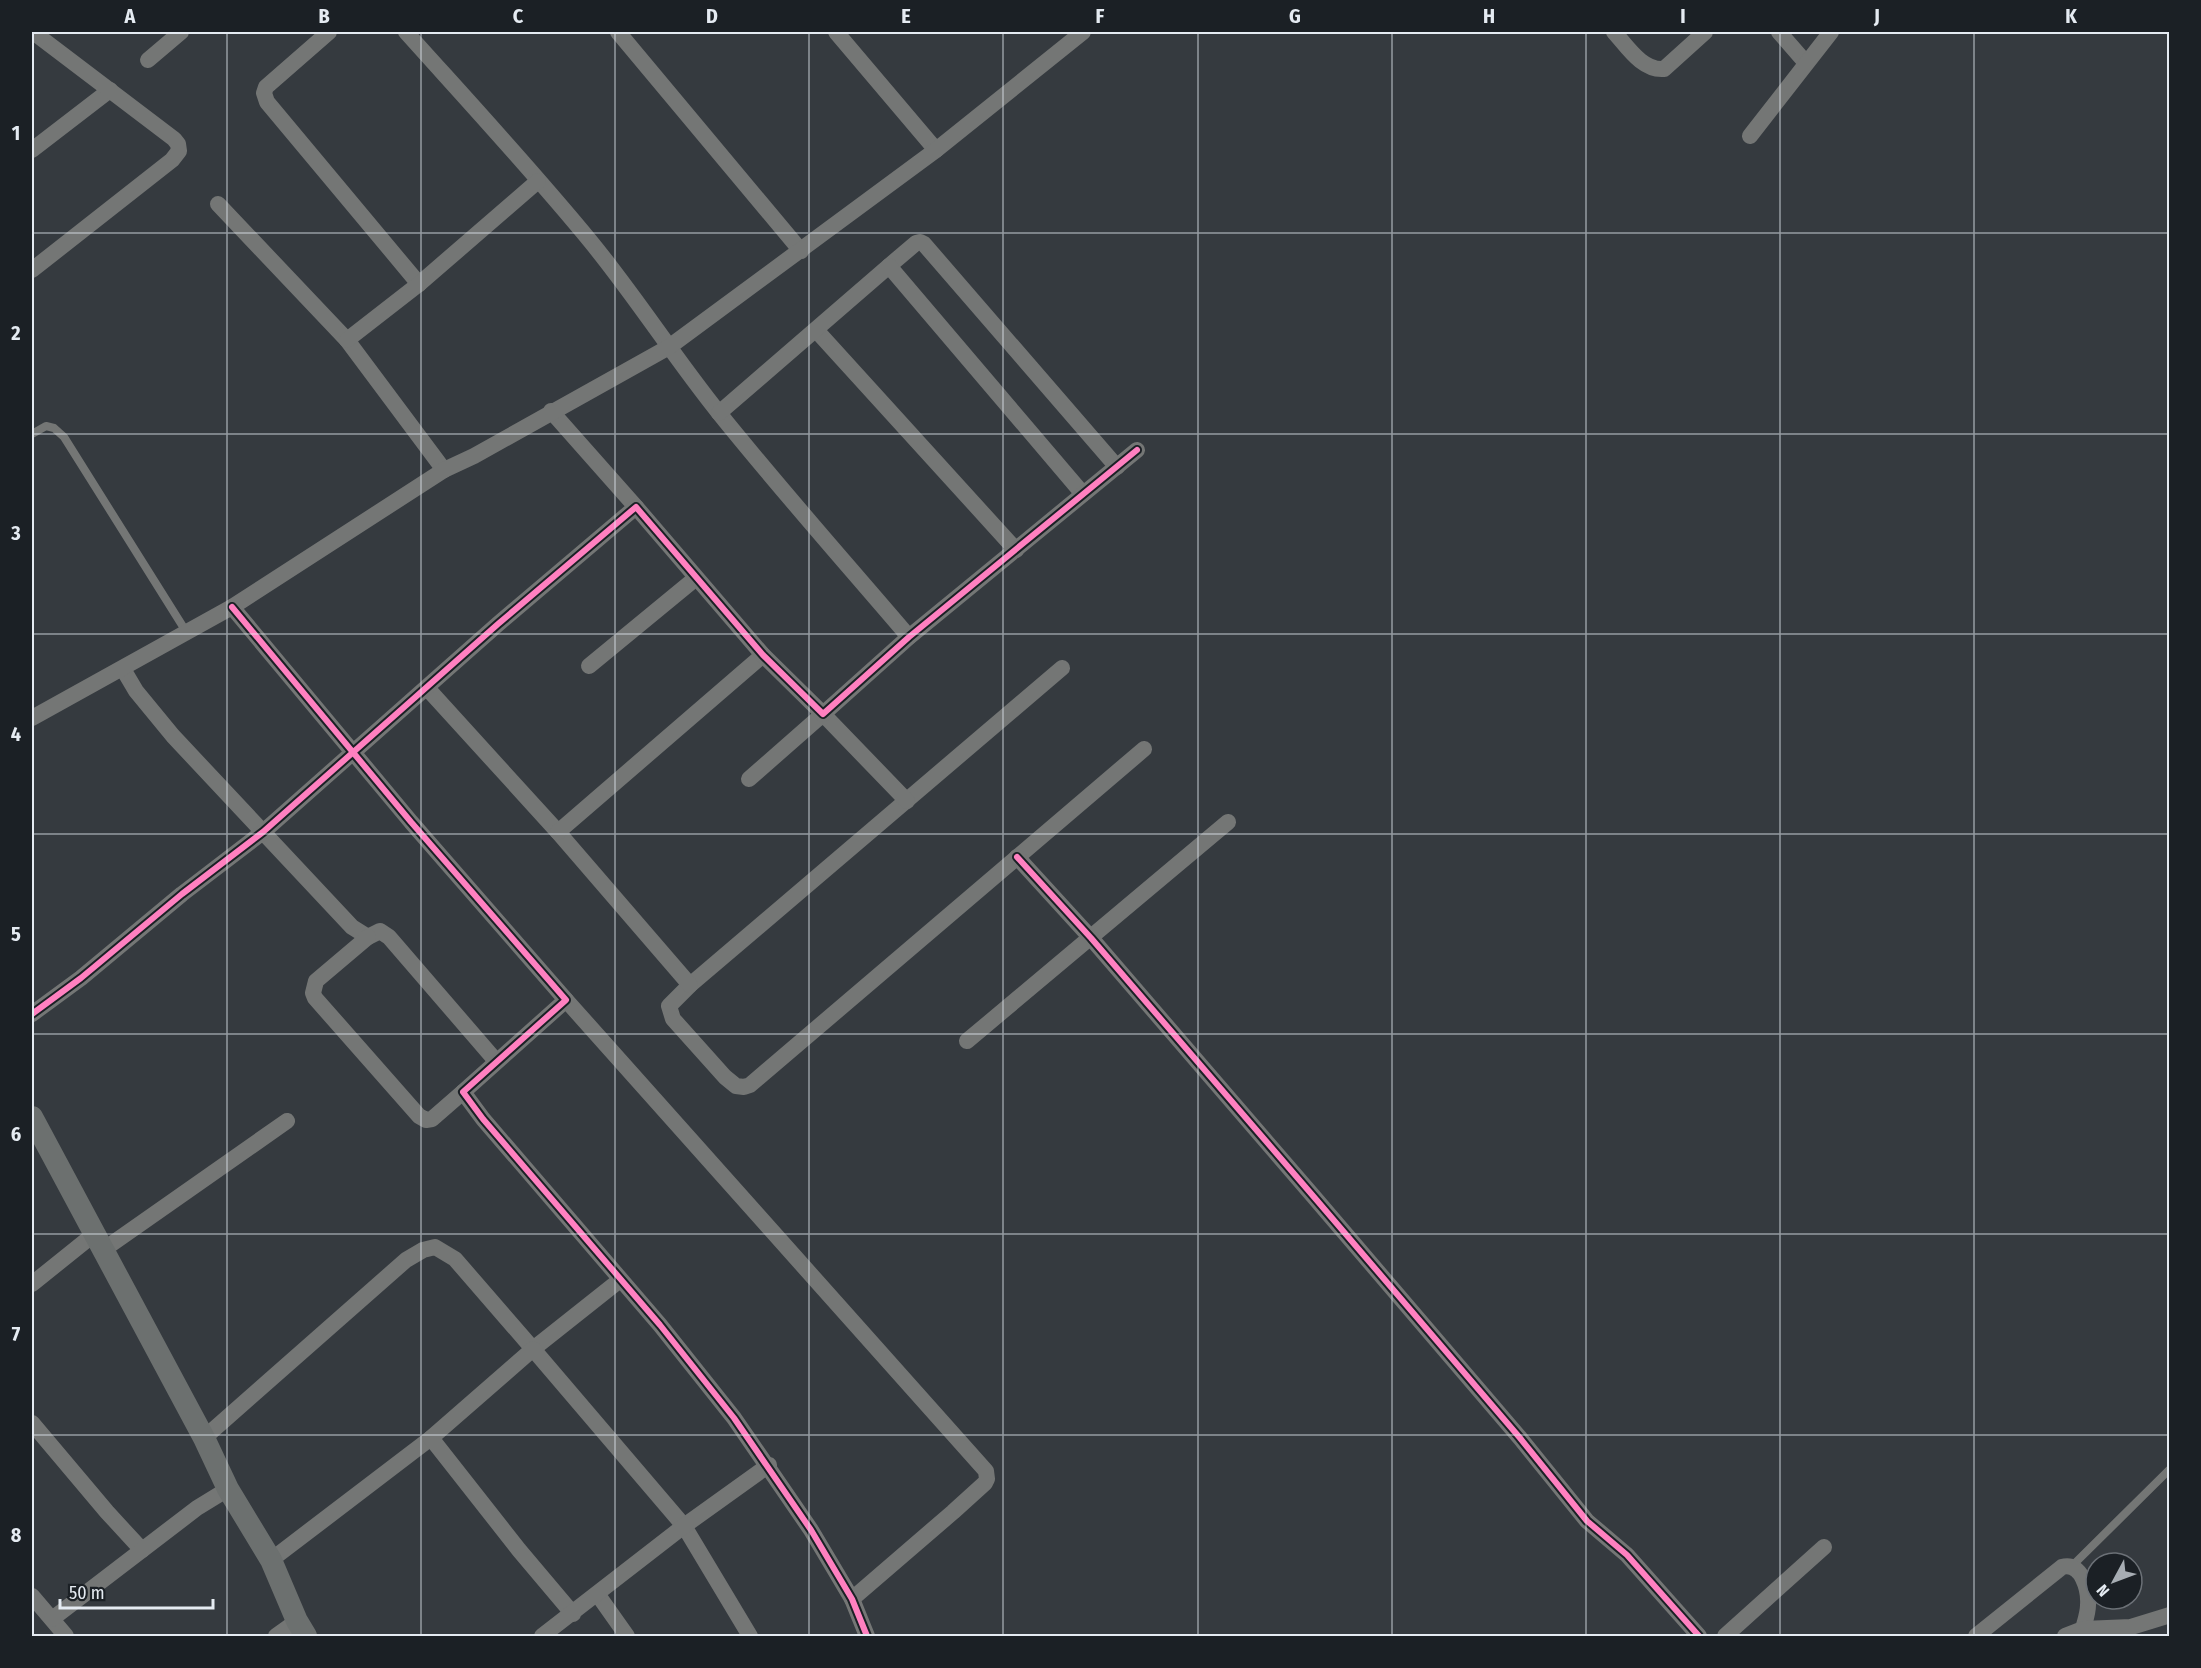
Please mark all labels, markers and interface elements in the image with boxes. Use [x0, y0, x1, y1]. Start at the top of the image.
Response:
text: A [124, 4, 137, 28]
text: B [318, 4, 330, 28]
text: C [513, 4, 524, 28]
text: D [706, 4, 718, 28]
text: E [901, 4, 911, 28]
text: F [1096, 4, 1105, 28]
text: G [1289, 4, 1301, 28]
text: H [1483, 4, 1495, 28]
text: I [1680, 4, 1686, 28]
text: J [1873, 4, 1880, 28]
text: K [2065, 4, 2077, 28]
text: 1 [12, 121, 20, 145]
text: 2 [10, 321, 21, 345]
text: 3 [10, 521, 21, 545]
text: 4 [11, 722, 21, 746]
text: 5 [11, 922, 21, 946]
text: 6 [11, 1122, 21, 1146]
text: 7 [12, 1322, 21, 1346]
text: 8 [11, 1523, 22, 1547]
north arrow [2084, 1551, 2144, 1611]
scale bar [60, 1572, 213, 1610]
text: N [2093, 1581, 2113, 1600]
text: 50 m [69, 1582, 105, 1604]

